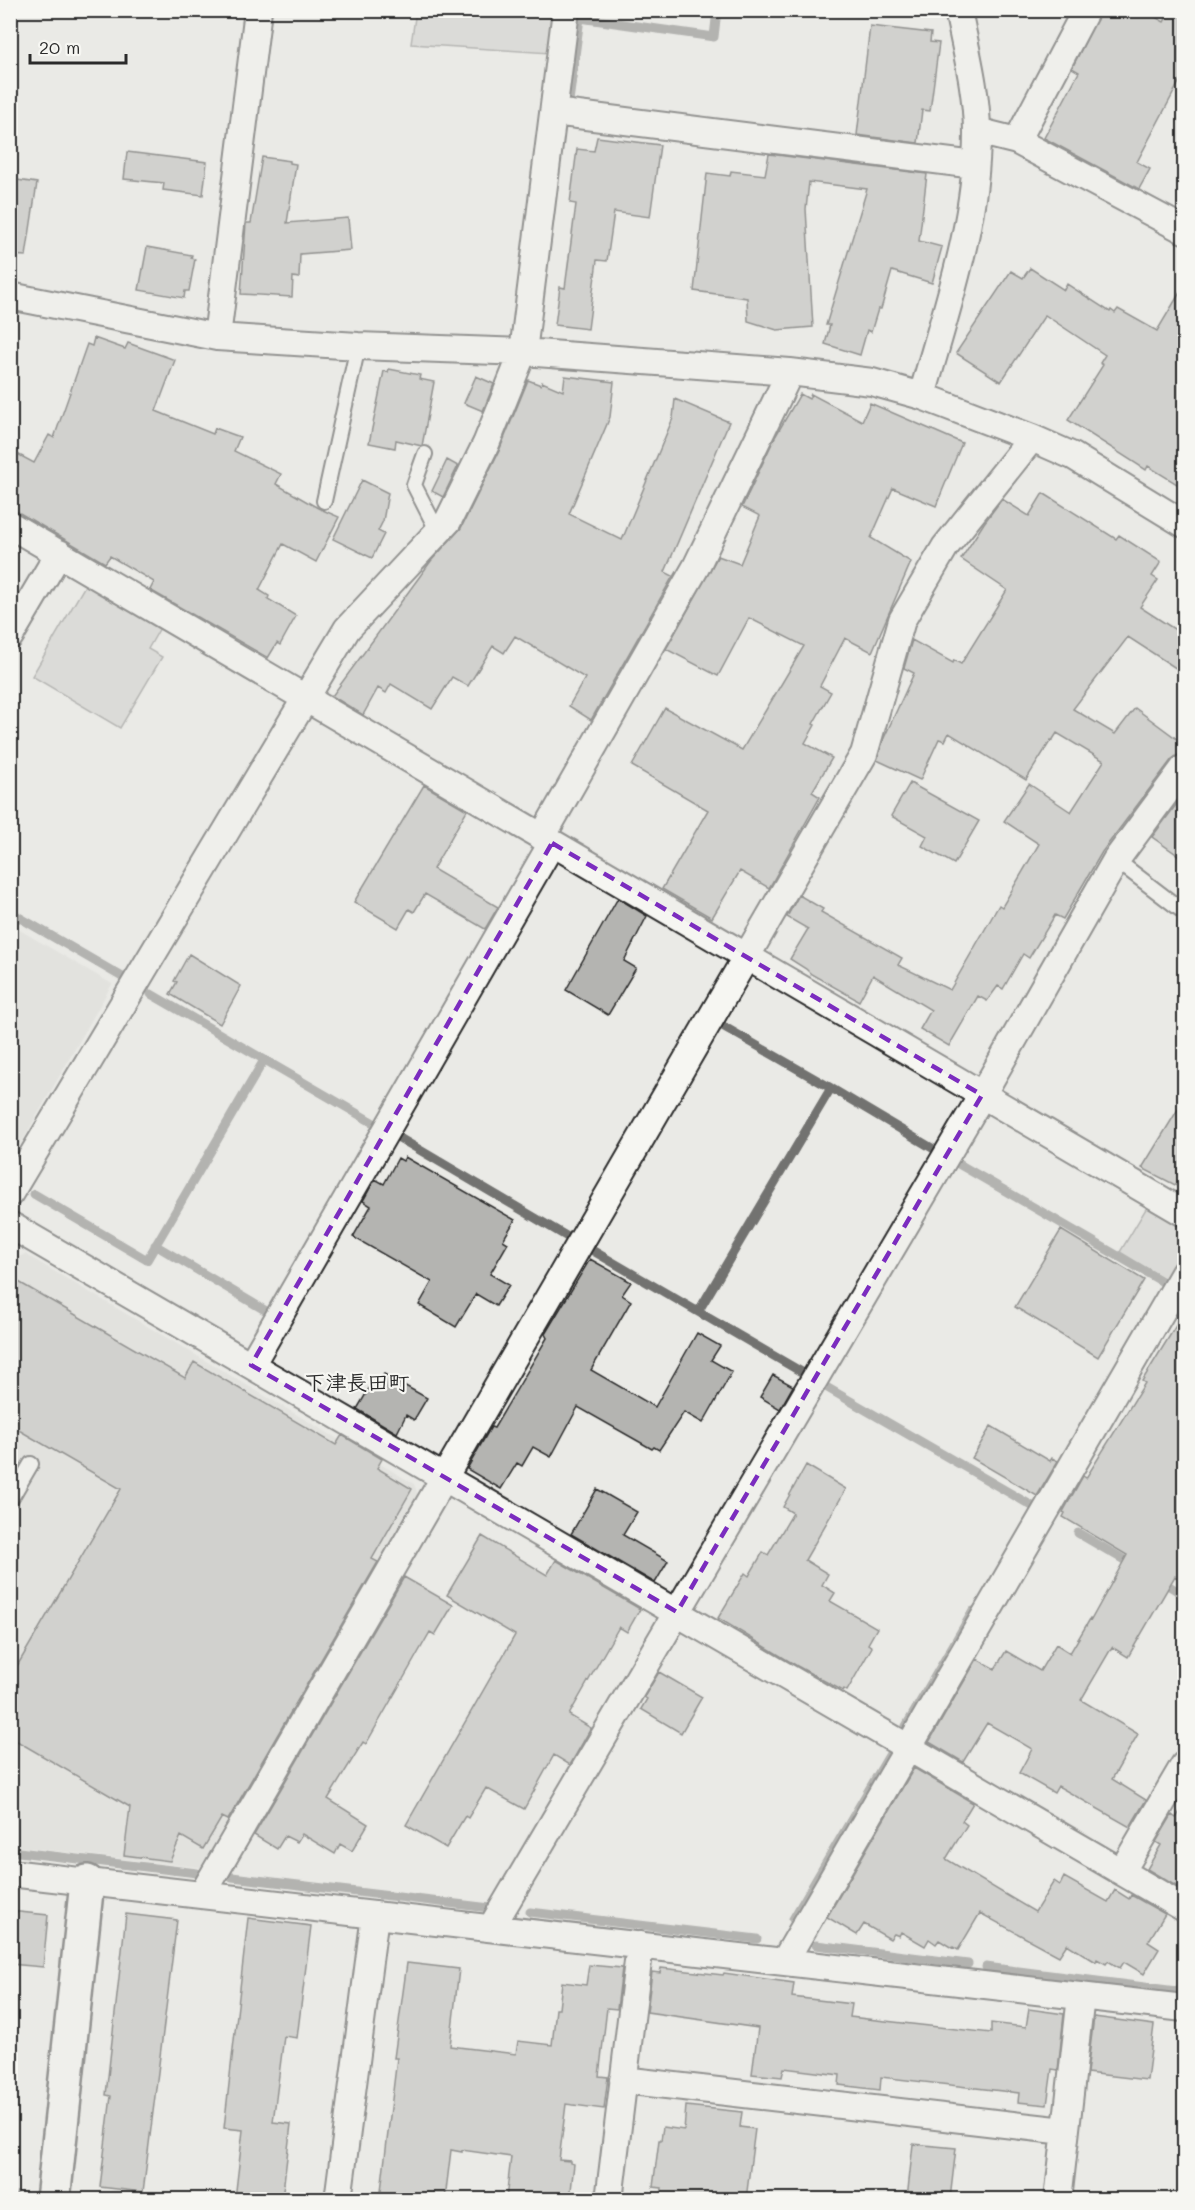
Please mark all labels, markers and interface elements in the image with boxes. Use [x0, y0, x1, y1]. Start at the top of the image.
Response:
scale bar [30, 27, 126, 65]
text: 20 m [39, 35, 80, 59]
district label: 下津長田町 [305, 1368, 410, 1395]

